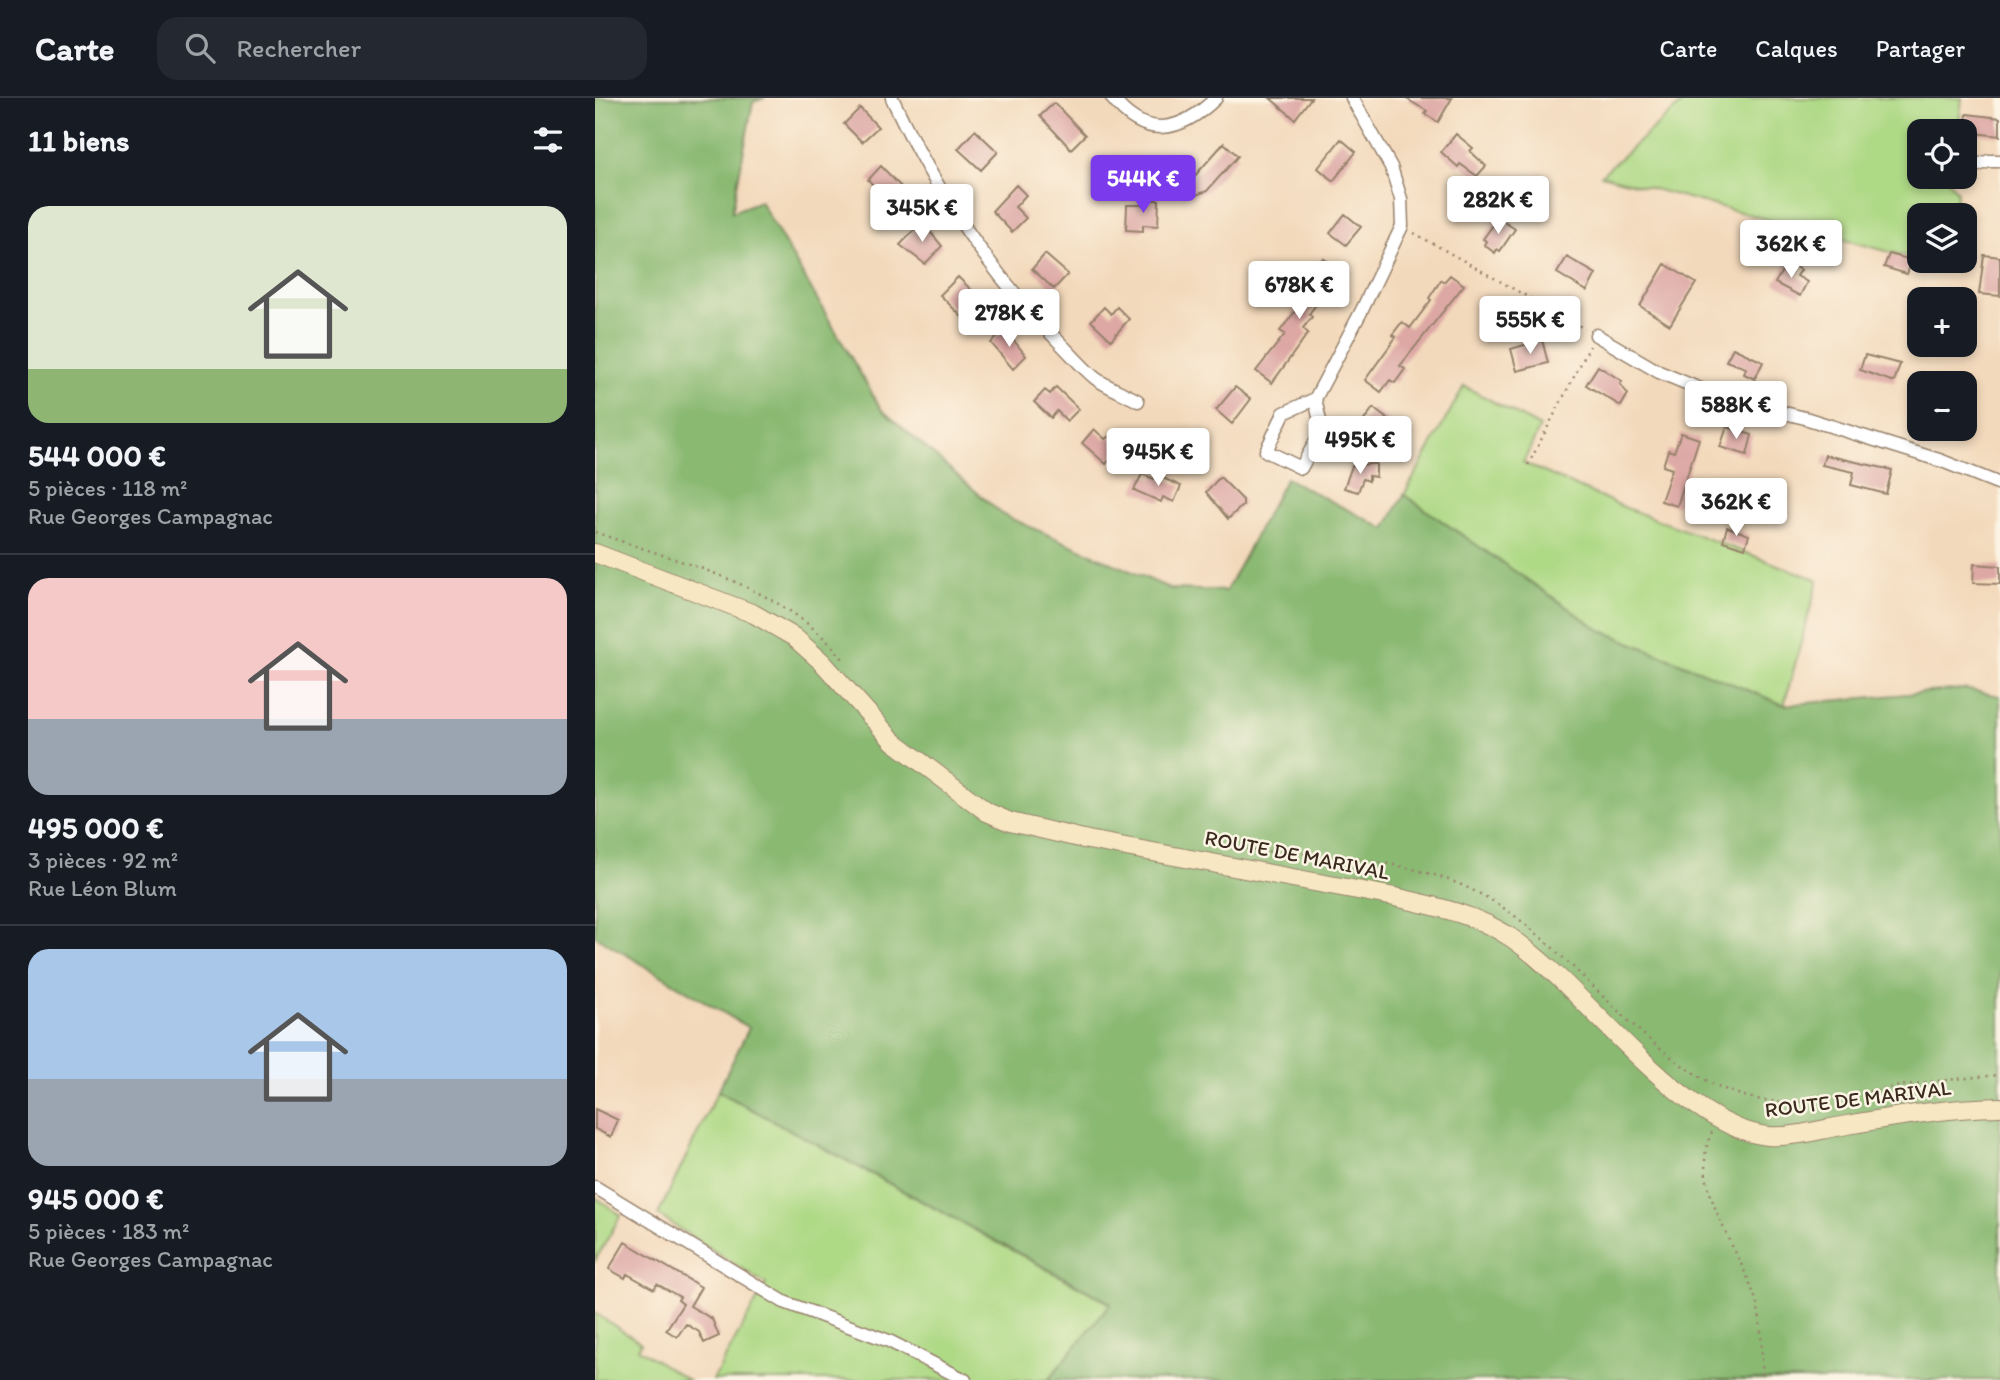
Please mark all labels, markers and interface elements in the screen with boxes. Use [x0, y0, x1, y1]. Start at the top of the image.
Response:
search box [157, 17, 647, 80]
text: Carte [35, 29, 115, 68]
icon: search [181, 29, 219, 67]
text: Rechercher [237, 32, 361, 64]
text: Carte [1660, 34, 1717, 63]
text: Calques [1755, 34, 1838, 63]
text: Partager [1876, 34, 1965, 63]
map controls [1907, 119, 1977, 441]
button: locate [1907, 119, 1977, 189]
icon: filters [529, 121, 567, 159]
text: 11 biens [28, 122, 130, 159]
pin: 544K € [1086, 156, 1200, 215]
text: 544K € [1107, 164, 1179, 192]
pin: 282K € [1441, 176, 1555, 236]
pin: 345K € [865, 184, 979, 244]
text: 282K € [1463, 185, 1533, 213]
text: 345K € [886, 193, 958, 221]
button: layers [1907, 203, 1977, 273]
pin: 362K € [1734, 220, 1848, 280]
text: 362K € [1756, 229, 1826, 257]
icon: home [235, 251, 361, 377]
pin: 678K € [1242, 262, 1356, 321]
text: 678K € [1264, 270, 1334, 298]
button: + [1907, 287, 1977, 357]
pin: 278K € [952, 289, 1066, 349]
pin: 555K € [1473, 296, 1587, 356]
text: 278K € [974, 298, 1044, 326]
text: 555K € [1495, 305, 1565, 333]
button: − [1907, 371, 1977, 441]
pin: 588K € [1679, 382, 1793, 441]
text: 588K € [1701, 390, 1771, 418]
pin: 495K € [1303, 416, 1417, 476]
text: 495K € [1325, 425, 1395, 453]
pin: 945K € [1101, 428, 1215, 488]
text: 544 000 € [28, 437, 166, 474]
text: 945K € [1123, 437, 1193, 465]
text: 5 pièces · 118 m² [28, 474, 188, 502]
pin: 362K € [1679, 478, 1793, 538]
text: 362K € [1701, 487, 1771, 515]
text: Rue Georges Campagnac [28, 502, 273, 530]
icon: home [235, 623, 361, 749]
text: 495 000 € [28, 809, 164, 846]
street label: ROUTE DE MARIVAL [1203, 824, 1392, 885]
text: 3 pièces · 92 m² [28, 846, 178, 874]
text: Rue Léon Blum [28, 874, 177, 902]
icon: home [235, 994, 361, 1120]
street label: ROUTE DE MARIVAL [1763, 1075, 1953, 1122]
text: 945 000 € [28, 1180, 164, 1217]
text: 5 pièces · 183 m² [28, 1217, 189, 1245]
text: Rue Georges Campagnac [28, 1245, 273, 1273]

